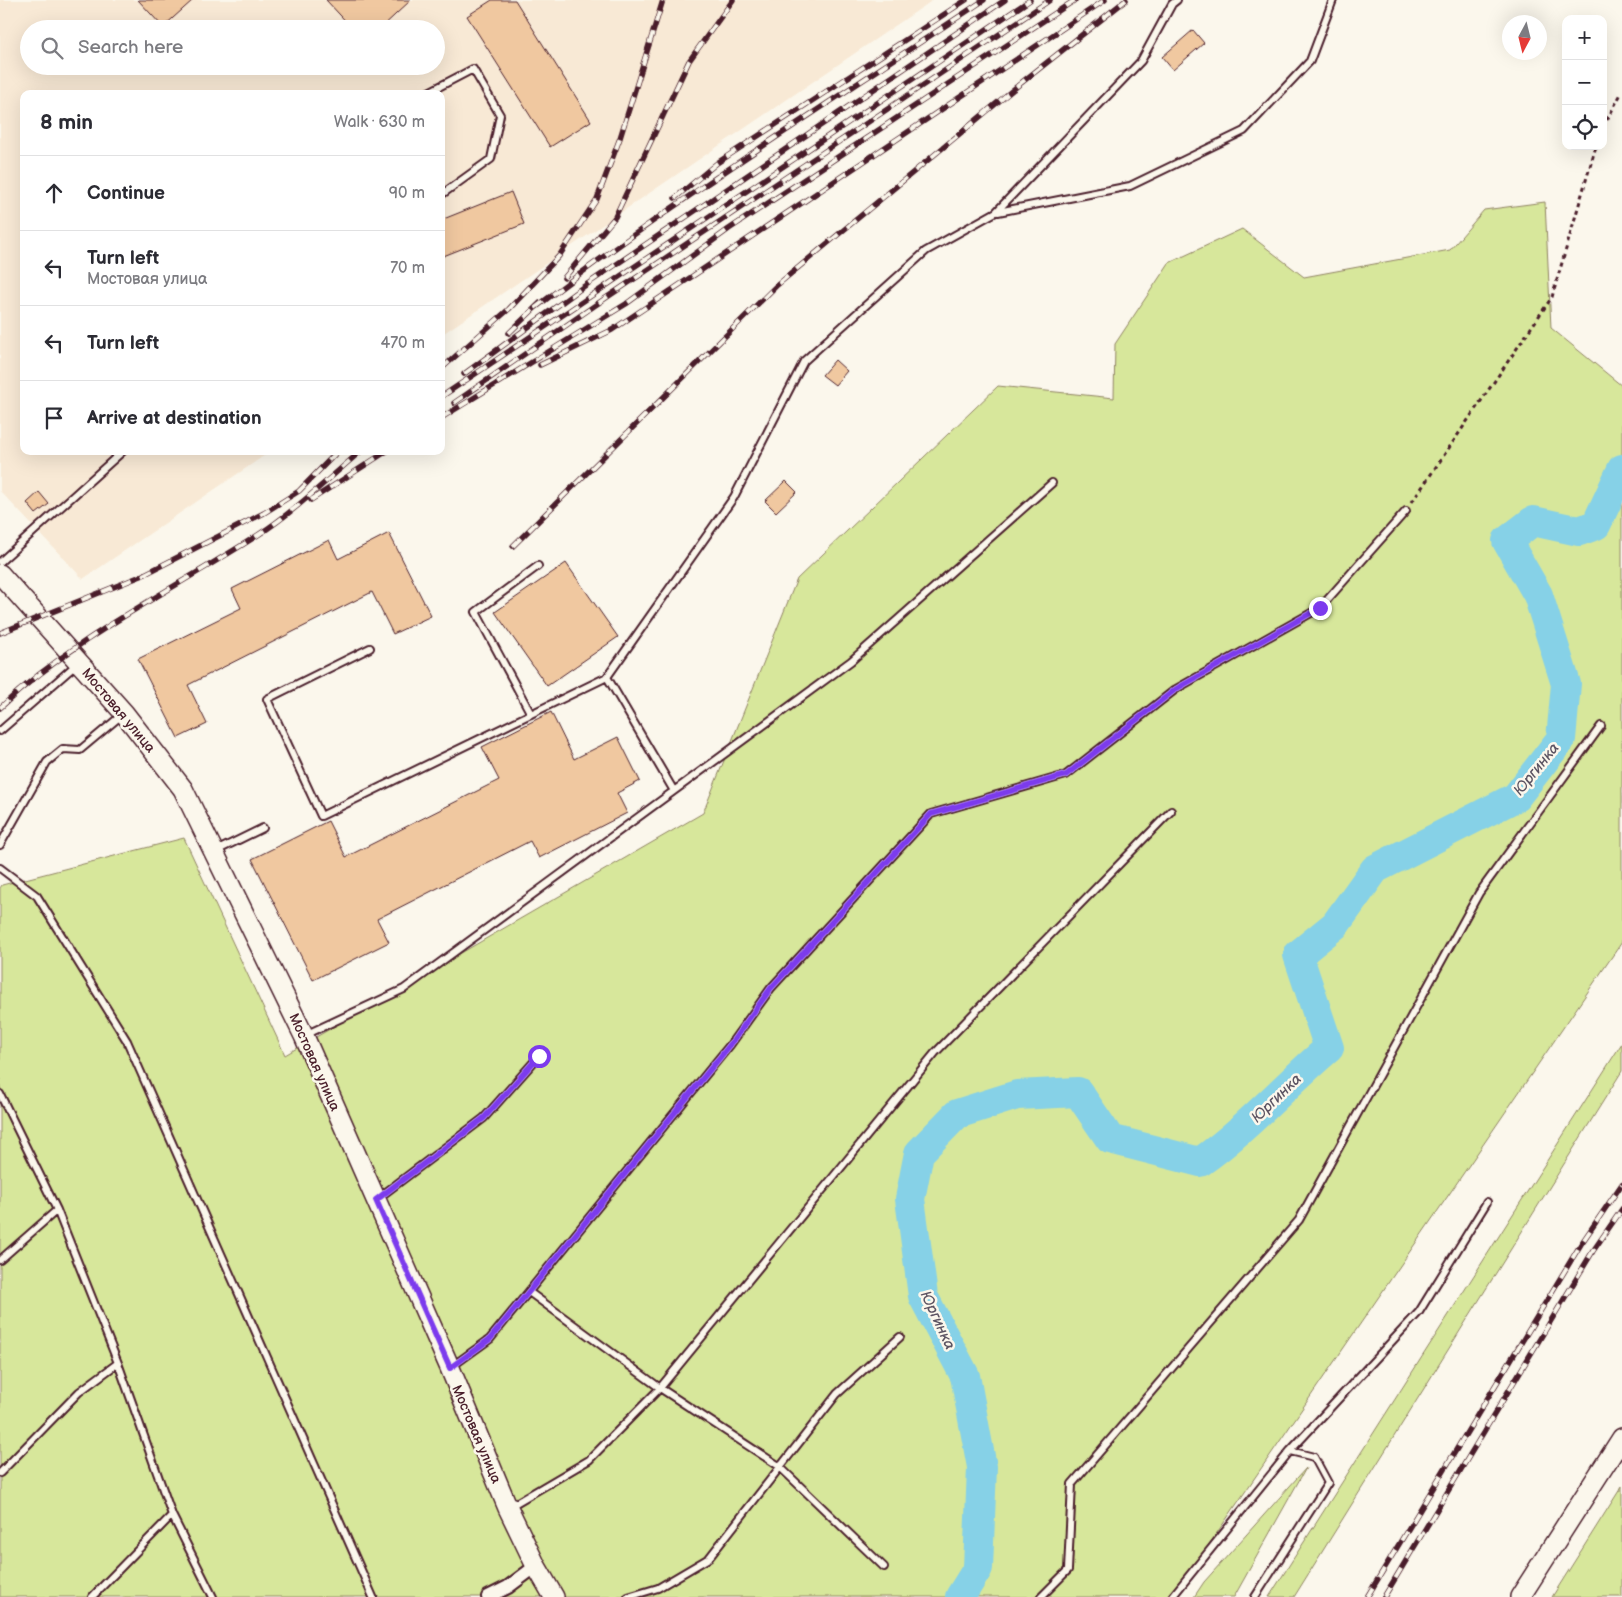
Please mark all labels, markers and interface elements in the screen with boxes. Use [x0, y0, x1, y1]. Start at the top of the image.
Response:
north arrow [1502, 15, 1547, 60]
map controls [1562, 15, 1607, 150]
button: + [1562, 15, 1607, 60]
search box [20, 20, 445, 75]
icon: search [38, 34, 66, 62]
text: Search here [78, 36, 183, 59]
button: − [1562, 60, 1607, 105]
button: locate [1562, 105, 1607, 150]
text: 8 min [40, 110, 93, 135]
text: Walk · 630 m [334, 113, 425, 132]
icon: ahead [40, 179, 68, 207]
text: Continue [87, 182, 165, 205]
text: 90 m [389, 184, 425, 203]
text: Turn left [87, 247, 159, 270]
icon: left [40, 254, 68, 282]
text: 70 m [390, 259, 425, 278]
text: Мостовая улица [87, 270, 207, 289]
icon: left [40, 329, 68, 357]
text: Turn left [87, 332, 159, 355]
text: 470 m [380, 334, 425, 353]
icon: arrive [40, 404, 68, 432]
text: Arrive at destination [87, 407, 262, 430]
route end [1309, 597, 1332, 620]
street label: Мостовая улица [78, 665, 159, 757]
water label: Юргинка [1509, 739, 1564, 800]
street label: Мостовая улица [285, 1011, 344, 1114]
route start [528, 1045, 551, 1068]
water label: Юргинка [1247, 1070, 1306, 1127]
water label: Юргинка [916, 1288, 959, 1353]
street label: Мостовая улица [448, 1382, 505, 1487]

